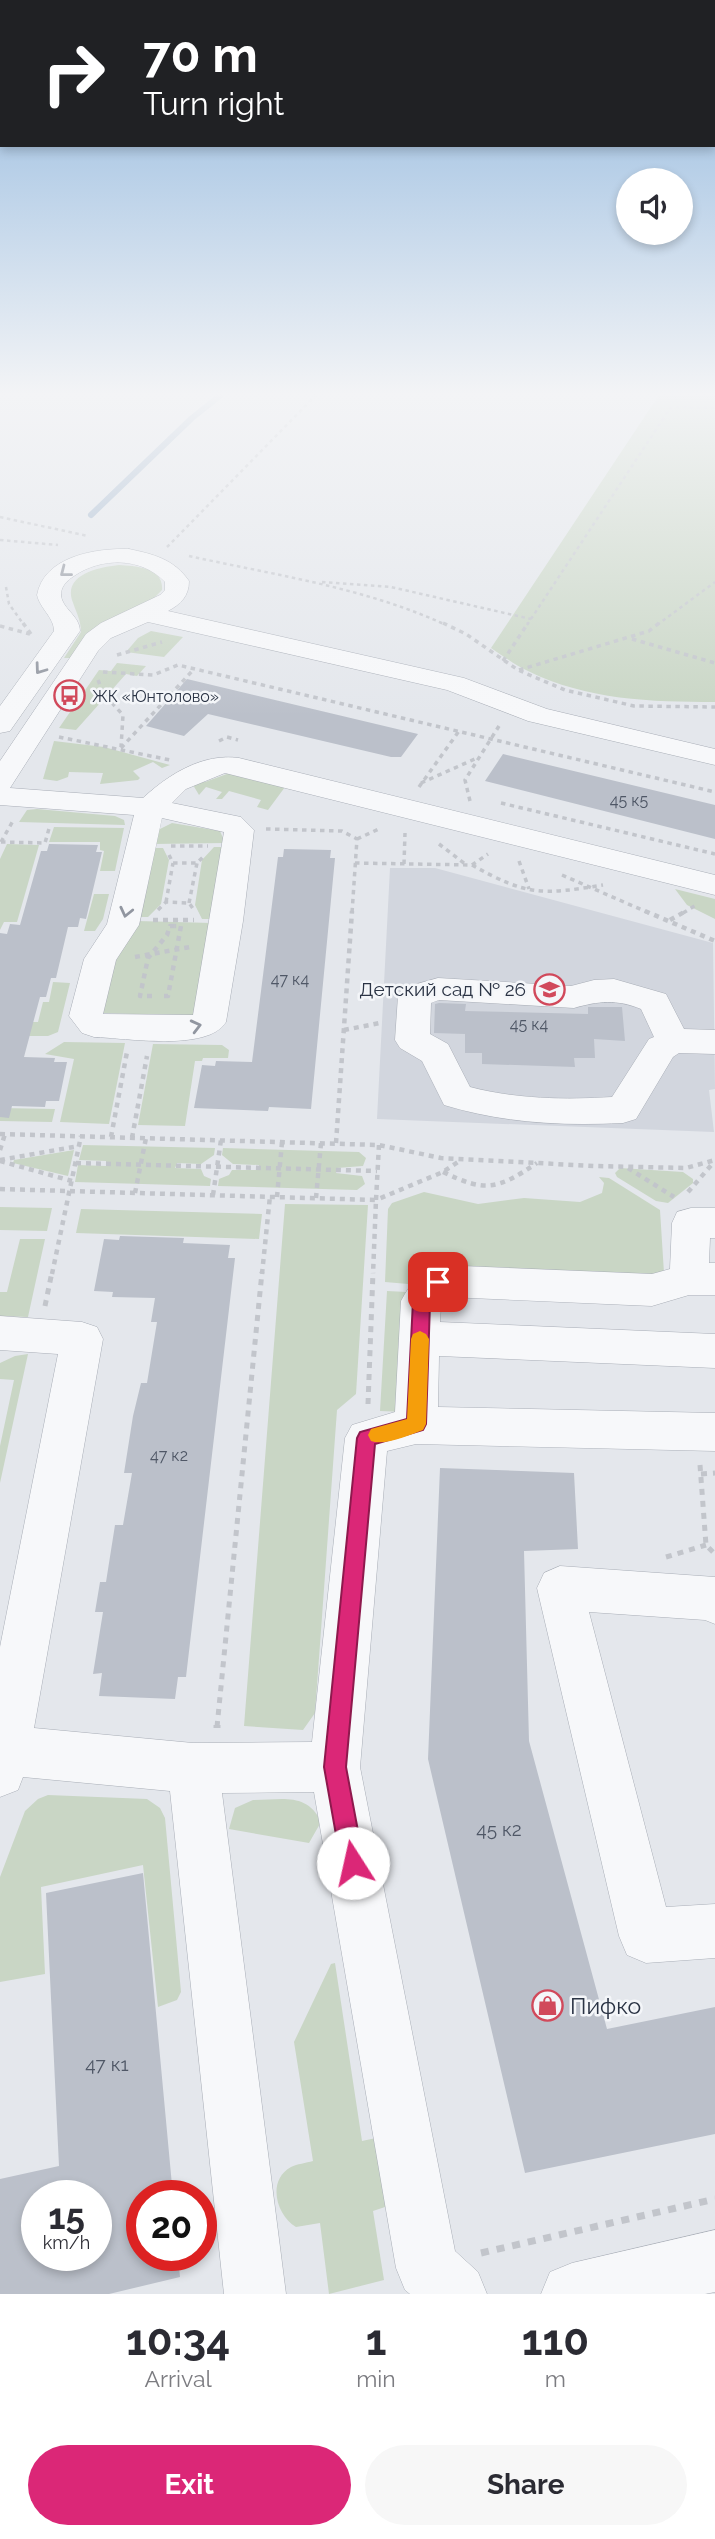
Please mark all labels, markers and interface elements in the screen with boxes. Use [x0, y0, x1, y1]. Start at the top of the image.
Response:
text: 70 m [143, 26, 258, 83]
icon: right [28, 28, 119, 119]
text: Turn right [143, 85, 284, 122]
map controls [616, 168, 693, 245]
button: sound [616, 168, 693, 245]
one-way arrow [60, 564, 73, 576]
one-way arrow [36, 661, 49, 674]
bus stop icon: ЖК «Юнтолово» [52, 679, 86, 713]
place label: ЖК «Юнтолово» [92, 687, 219, 706]
house number: 45 к5 [610, 791, 649, 810]
one-way arrow [120, 906, 134, 918]
house number: 47 к4 [271, 970, 309, 989]
school or university icon: Детский сад № 26 [532, 972, 566, 1006]
place label: Детский сад № 26 [359, 978, 526, 1000]
house number: 45 к4 [510, 1015, 549, 1034]
one-way arrow [190, 1020, 202, 1034]
pin [408, 1252, 468, 1312]
icon: arrive [419, 1263, 457, 1301]
house number: 47 к2 [150, 1446, 188, 1465]
house number: 45 к2 [476, 1818, 522, 1840]
position arrow [316, 1826, 390, 1900]
shop icon: Пифко [530, 1988, 564, 2022]
place label: Пифко [570, 1992, 641, 2019]
house number: 47 к1 [85, 2053, 129, 2075]
speed limit sign: 20 [126, 2180, 217, 2271]
text: 15 [48, 2196, 85, 2237]
text: km/h [43, 2232, 90, 2253]
text: 10:34 [126, 2316, 230, 2365]
text: 1 [366, 2316, 386, 2365]
text: 110 [522, 2316, 589, 2365]
text: Arrival [144, 2365, 212, 2392]
text: min [356, 2365, 396, 2392]
text: m [545, 2365, 566, 2392]
button: Exit [28, 2445, 351, 2525]
button: Share [365, 2445, 687, 2525]

